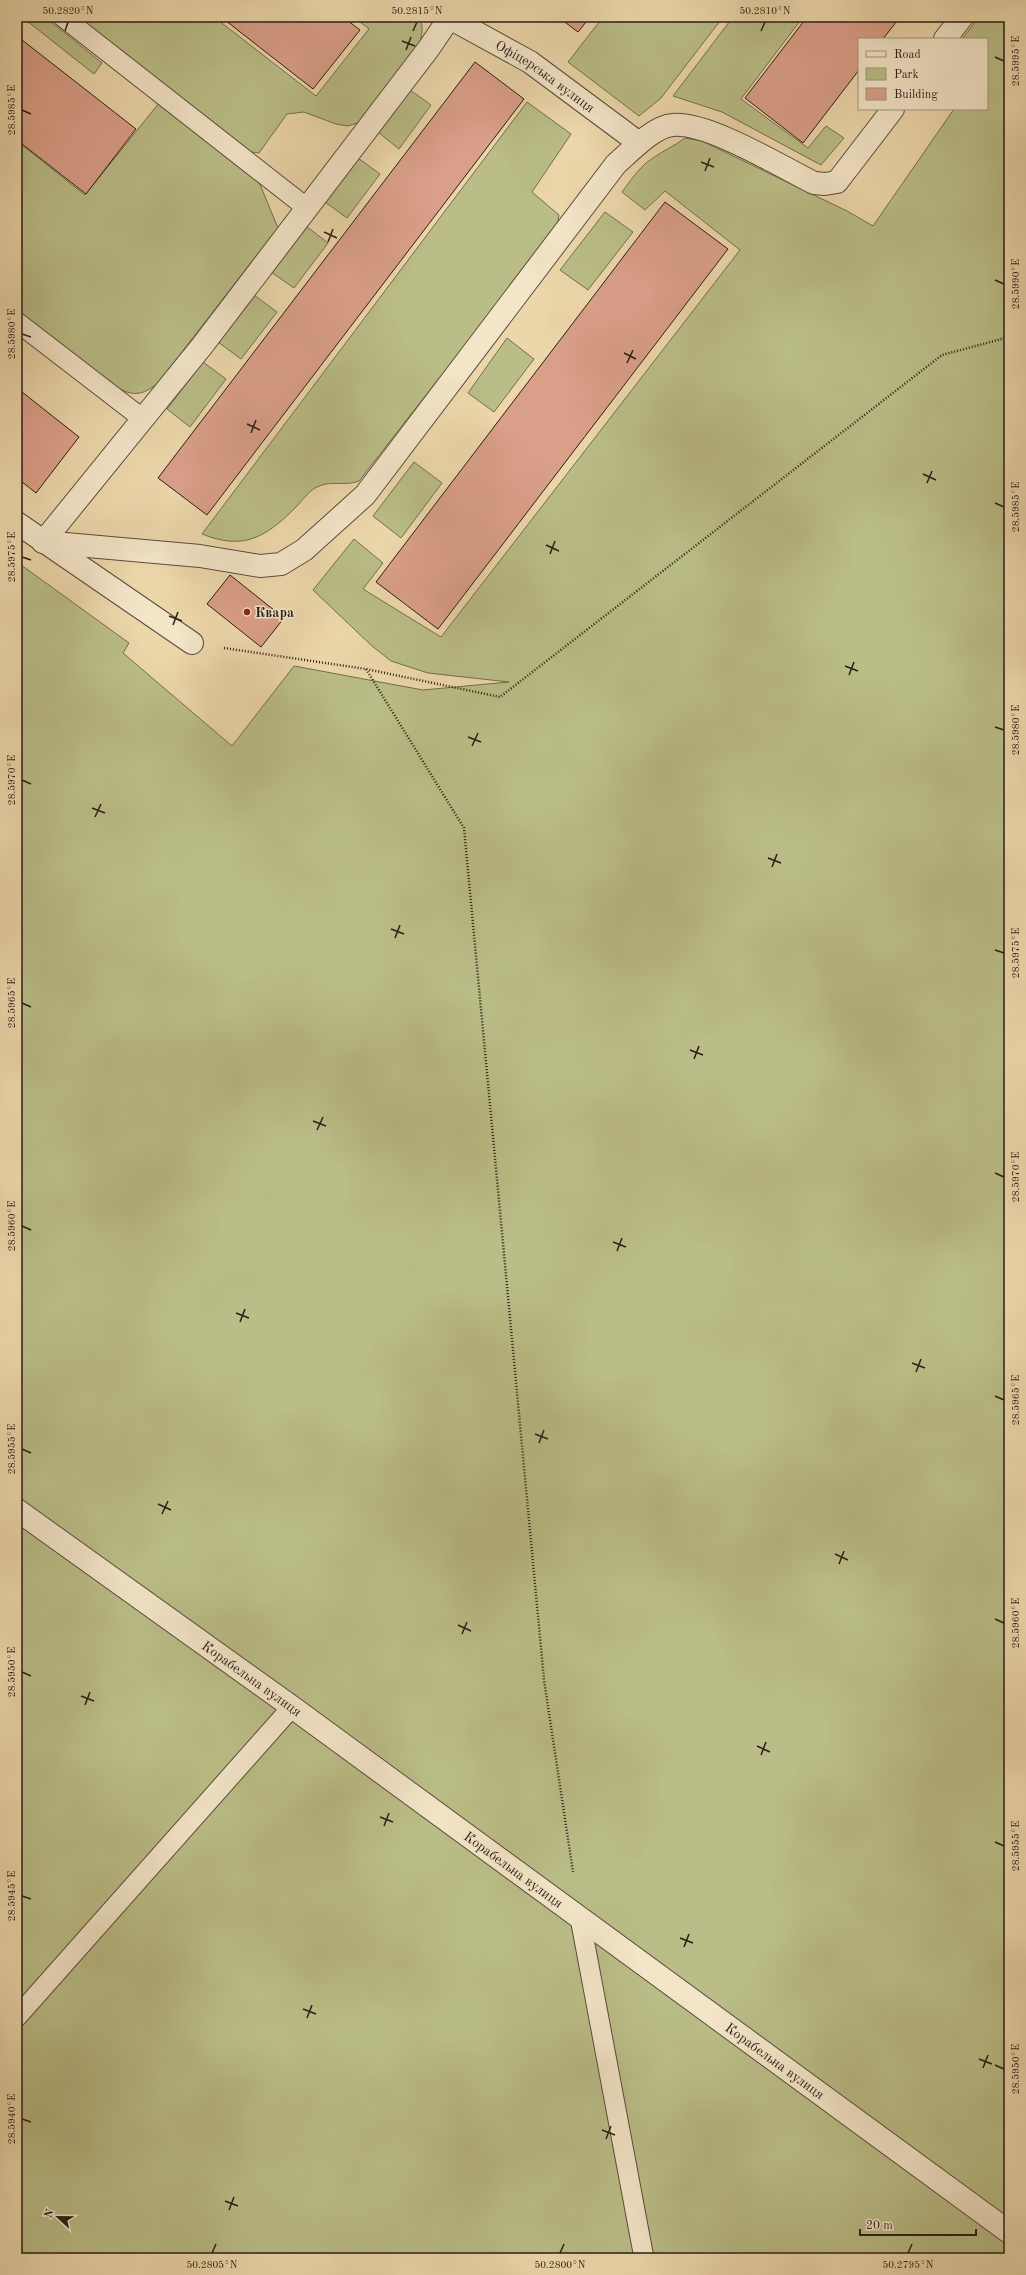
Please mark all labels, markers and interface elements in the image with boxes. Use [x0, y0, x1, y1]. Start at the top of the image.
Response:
text: 50.2820°N [42, 6, 94, 16]
text: 50.2815°N [391, 6, 443, 16]
text: 50.2810°N [739, 6, 791, 16]
text: 28.5995°E [1011, 36, 1021, 86]
street label: Офіцерська вулиця [493, 38, 597, 116]
legend [858, 38, 988, 110]
text: Road [894, 49, 921, 61]
text: Park [894, 69, 919, 81]
text: 28.5985°E [7, 85, 17, 135]
text: Building [894, 89, 938, 101]
text: 28.5990°E [1011, 259, 1021, 309]
text: 28.5980°E [7, 309, 17, 359]
text: 28.5985°E [1011, 482, 1021, 532]
text: 28.5975°E [7, 532, 17, 582]
place label: Квара [255, 606, 294, 620]
marker: Квара [242, 607, 252, 617]
text: 28.5980°E [1011, 705, 1021, 755]
text: 28.5970°E [7, 755, 17, 805]
text: 28.5975°E [1011, 928, 1021, 978]
text: 28.5965°E [7, 978, 17, 1028]
text: 28.5970°E [1011, 1152, 1021, 1202]
text: 28.5960°E [7, 1201, 17, 1251]
text: 28.5965°E [1011, 1375, 1021, 1425]
text: 28.5955°E [7, 1424, 17, 1474]
text: 28.5960°E [1011, 1598, 1021, 1648]
street label: Корабельна вулиця [199, 1639, 304, 1720]
text: 28.5950°E [7, 1647, 17, 1697]
text: 28.5955°E [1011, 1821, 1021, 1871]
street label: Корабельна вулиця [461, 1829, 565, 1911]
text: 28.5945°E [7, 1871, 17, 1921]
street label: Корабельна вулиця [722, 2021, 827, 2102]
text: 28.5950°E [1011, 2044, 1021, 2094]
text: 28.5940°E [7, 2094, 17, 2144]
north arrow [38, 2197, 78, 2237]
text: N [43, 2207, 57, 2220]
scale bar [860, 2211, 976, 2237]
text: 20 m [866, 2220, 893, 2232]
text: 50.2805°N [186, 2260, 238, 2270]
text: 50.2800°N [534, 2260, 586, 2270]
text: 50.2795°N [882, 2260, 934, 2270]

